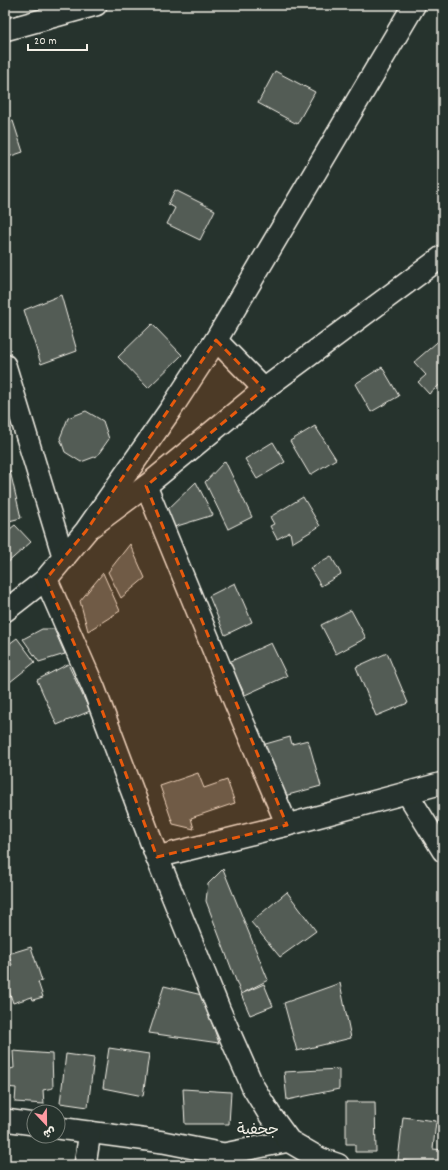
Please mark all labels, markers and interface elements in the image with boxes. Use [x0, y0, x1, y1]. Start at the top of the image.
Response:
scale bar [28, 26, 87, 52]
text: 20 m [34, 33, 57, 50]
north arrow [26, 1104, 66, 1144]
district label: جحفية [237, 1119, 279, 1142]
text: ش [40, 1122, 58, 1141]

